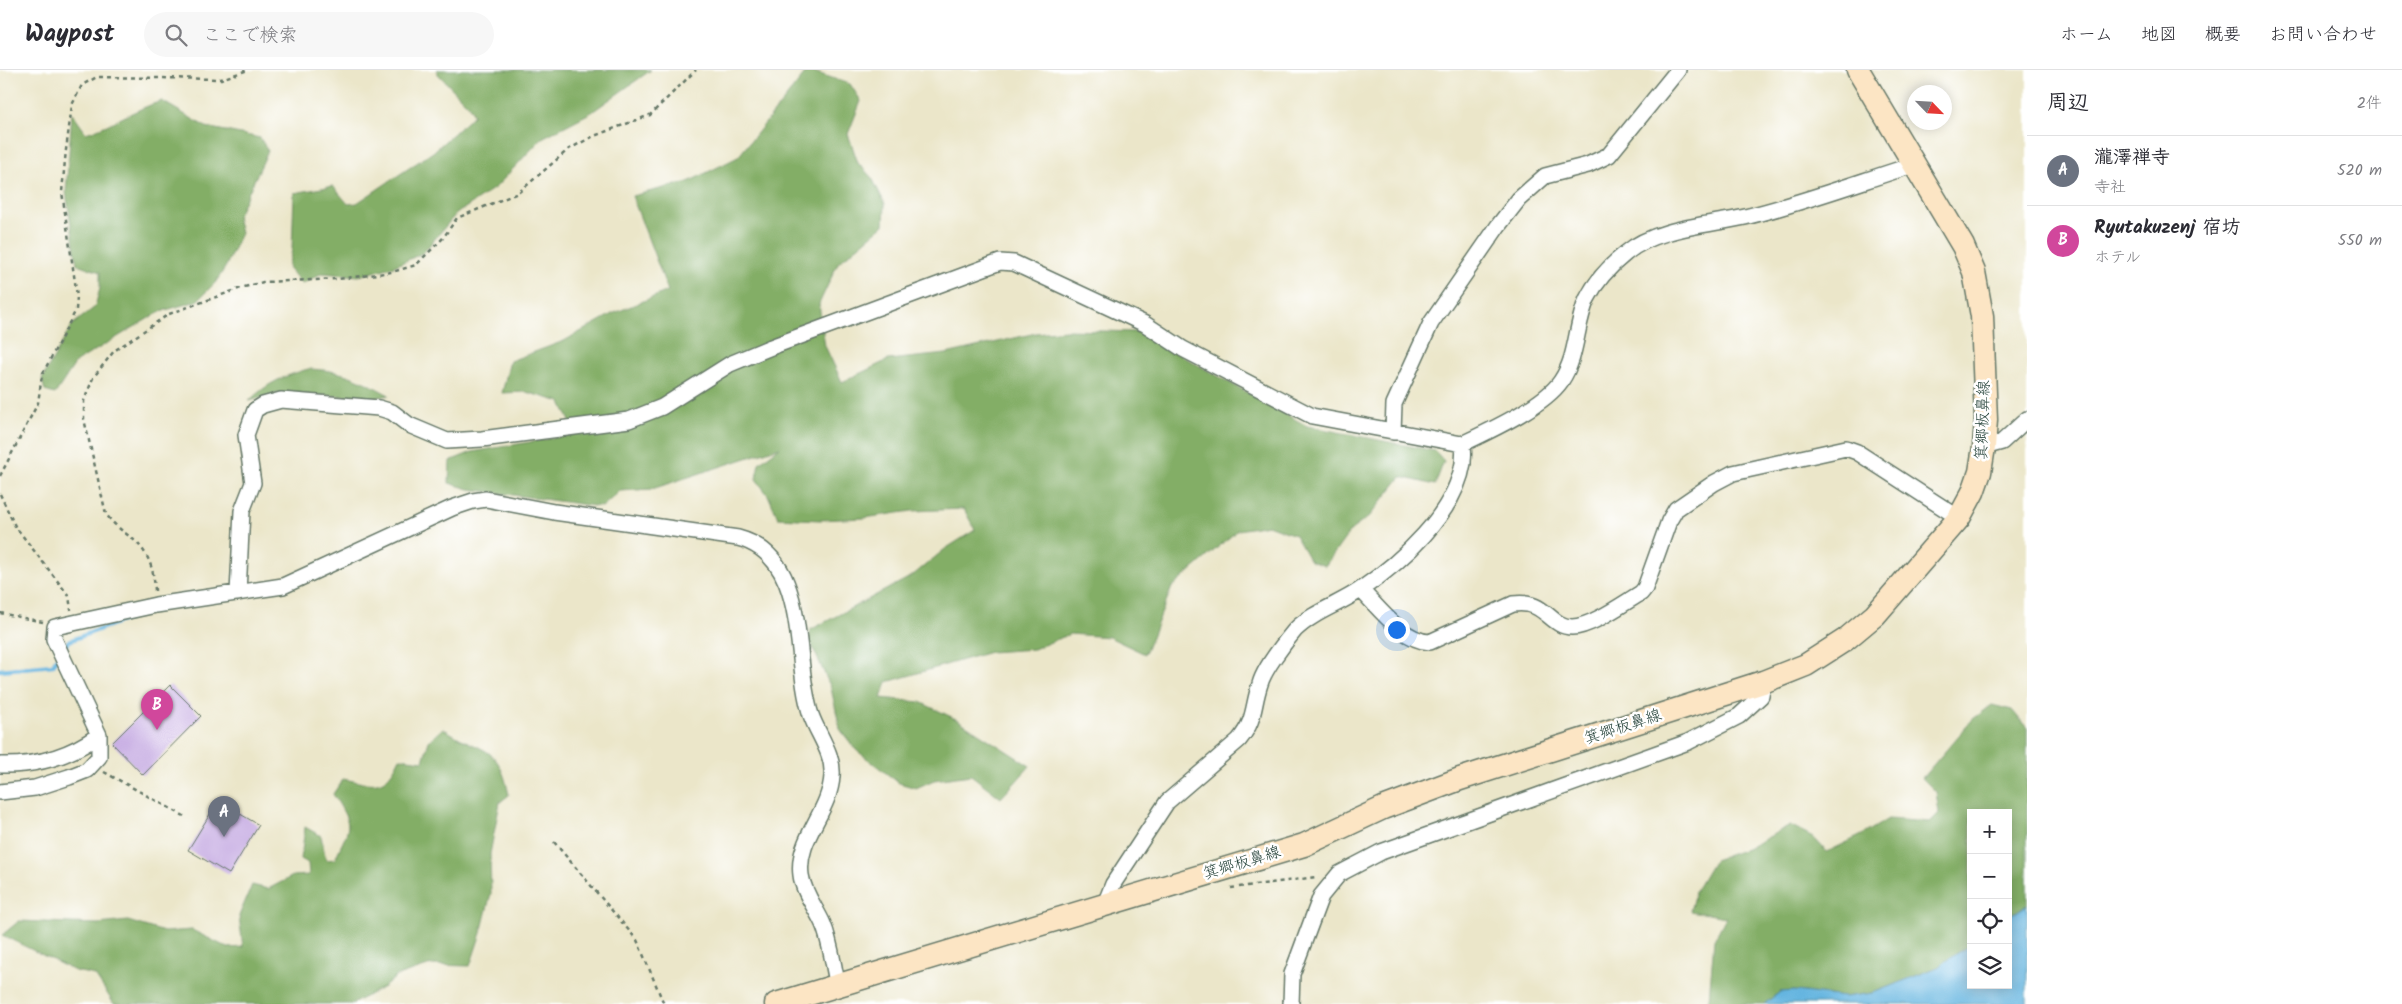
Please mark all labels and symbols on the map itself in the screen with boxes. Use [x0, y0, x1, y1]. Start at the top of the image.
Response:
north arrow [1907, 85, 1952, 130]
street label: 箕郷板鼻線 [1969, 380, 1997, 460]
your location [1384, 617, 1410, 643]
pin: B [141, 689, 173, 730]
street label: 箕郷板鼻線 [1581, 703, 1665, 751]
pin: A [208, 796, 240, 837]
street label: 箕郷板鼻線 [1200, 839, 1284, 887]

